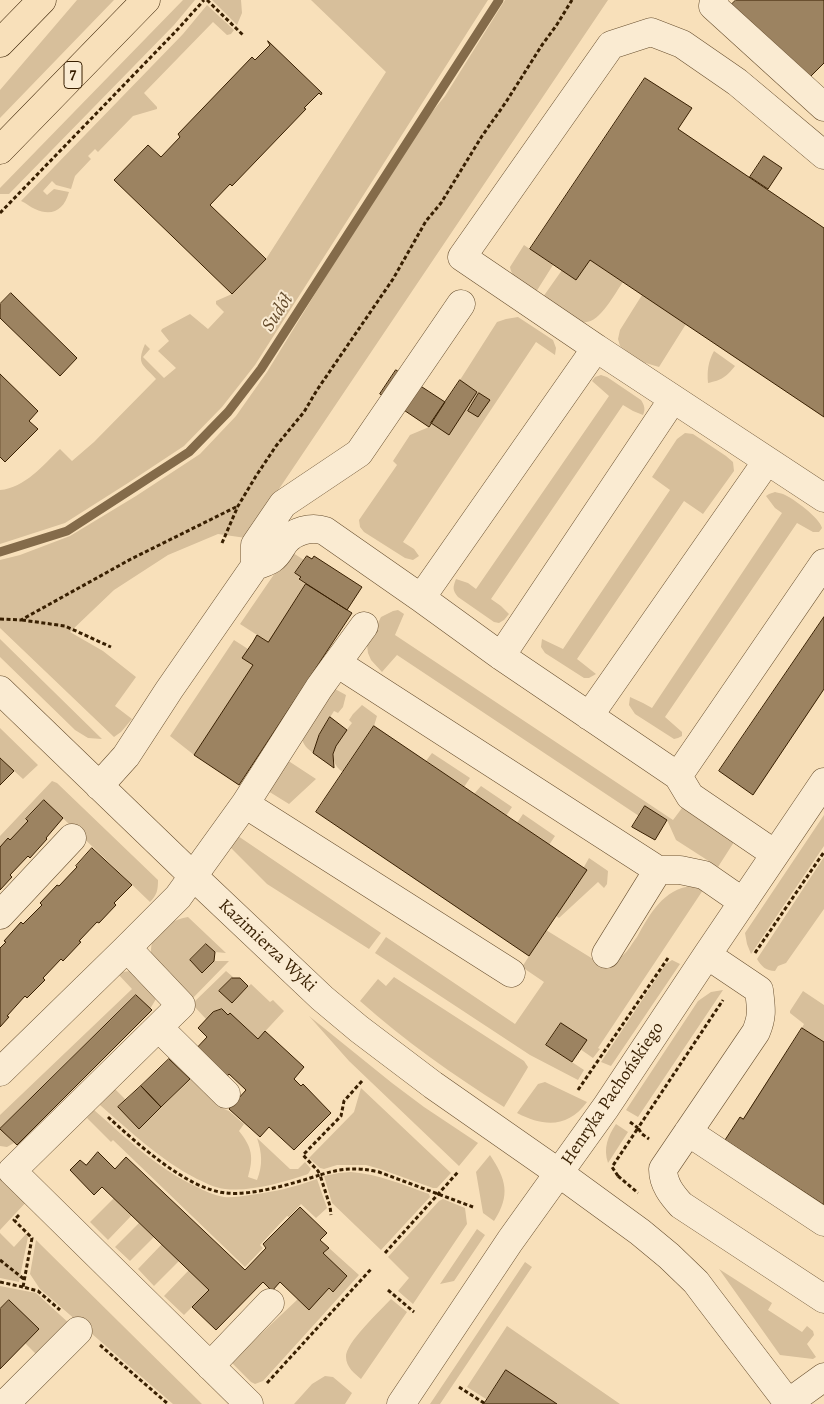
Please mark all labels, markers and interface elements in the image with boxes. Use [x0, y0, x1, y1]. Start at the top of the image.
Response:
road number: 7 [64, 62, 82, 88]
water label: Sudół [257, 290, 299, 336]
street label: Kazimierza Wyki [213, 895, 321, 997]
street label: Henryka Pachońskiego [557, 1018, 669, 1170]

